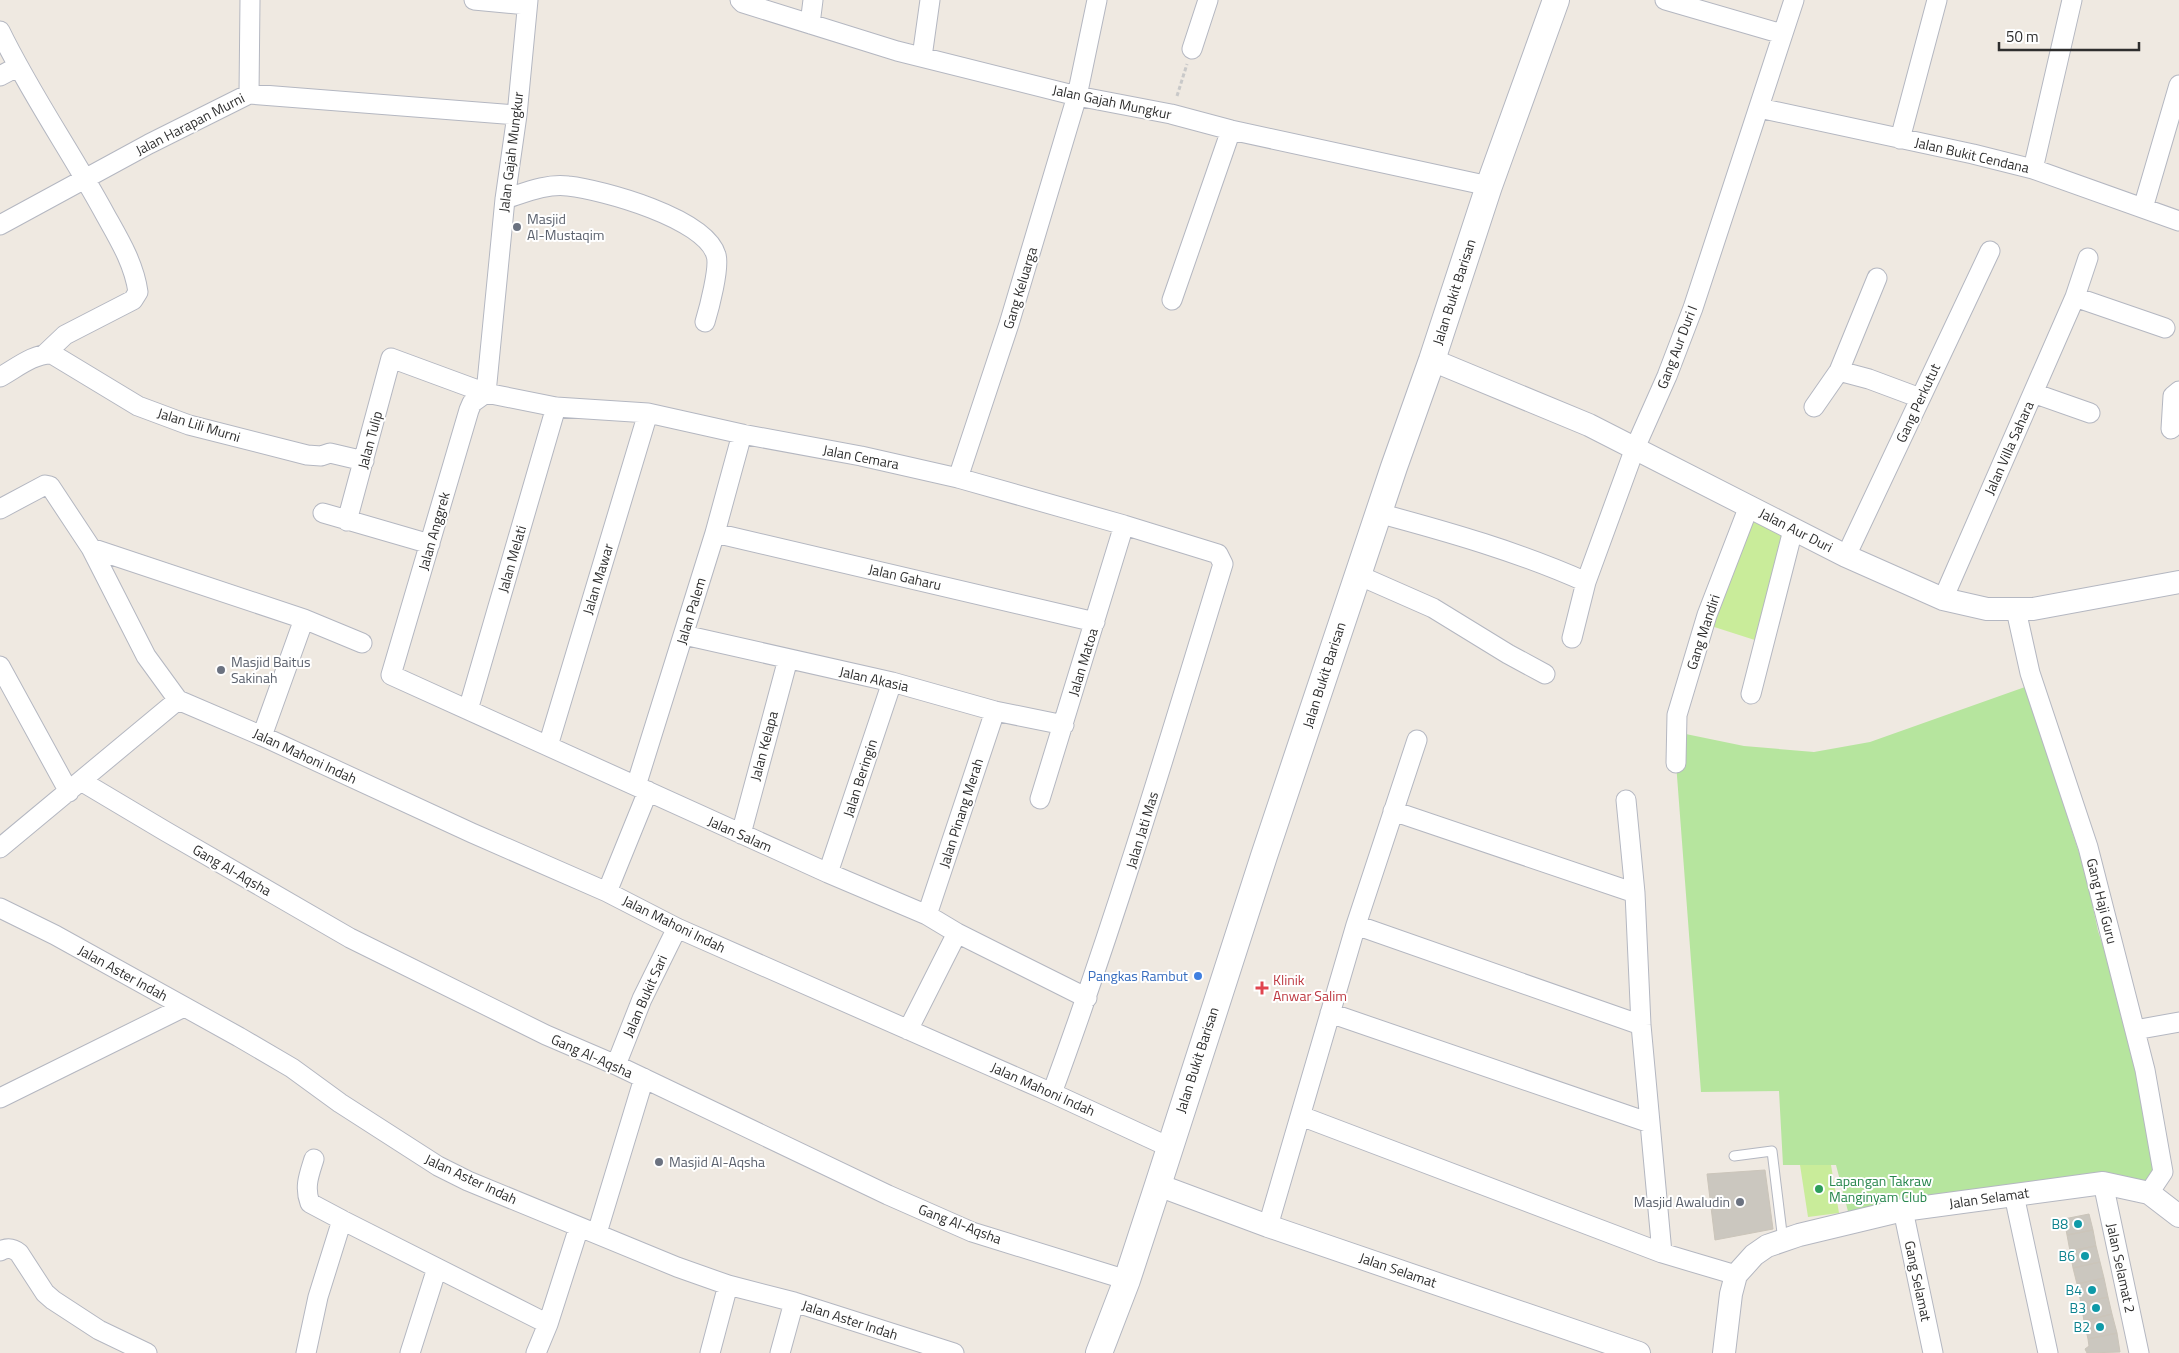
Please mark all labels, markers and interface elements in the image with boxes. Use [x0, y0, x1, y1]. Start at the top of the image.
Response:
scale bar [1999, 20, 2139, 52]
text: 50 m [2006, 25, 2039, 48]
street label: Jalan Gajah Mungkur [1051, 79, 1174, 124]
street label: Jalan Harapan Murni [132, 87, 248, 160]
street label: Jalan Gajah Mungkur [493, 90, 528, 213]
street label: Jalan Bukit Cendana [1913, 131, 2031, 178]
place label: Masjid Al-Mustaqim [527, 208, 604, 245]
marker: Masjid Al-Mustaqim [511, 221, 523, 233]
street label: Jalan Bukit Barisan [1426, 236, 1481, 348]
street label: Gang Keluarga [997, 244, 1042, 332]
street label: Gang Aur Duri I [1651, 302, 1702, 392]
street label: Gang Perkutut [1890, 360, 1945, 446]
street label: Jalan Villa Sahara [1978, 398, 2039, 498]
street label: Jalan Lili Murni [155, 402, 243, 447]
street label: Jalan Tulip [352, 409, 387, 471]
street label: Jalan Cemara [821, 439, 901, 474]
street label: Jalan Anggrek [412, 489, 455, 573]
street label: Jalan Aur Duri [1756, 502, 1837, 557]
street label: Jalan Melati [492, 523, 531, 595]
street label: Jalan Mawar [577, 541, 618, 617]
street label: Jalan Gaharu [867, 558, 944, 595]
street label: Jalan Palem [670, 575, 711, 647]
street label: Gang Mandiri [1680, 591, 1725, 672]
street label: Jalan Bukit Barisan [1296, 619, 1351, 731]
street label: Jalan Matoa [1062, 625, 1103, 698]
place label: Masjid Baitus Sakinah [231, 651, 310, 688]
street label: Jalan Akasia [837, 660, 911, 697]
marker: Masjid Baitus Sakinah [215, 664, 227, 676]
street label: Jalan Kelapa [744, 709, 783, 783]
street label: Jalan Mahoni Indah [250, 722, 360, 789]
street label: Jalan Beringin [837, 736, 882, 820]
street label: Jalan Pinang Merah [933, 756, 988, 870]
street label: Jalan Jati Mas [1120, 789, 1163, 871]
street label: Jalan Salam [705, 810, 776, 857]
street label: Gang Al-Aqsha [189, 839, 275, 901]
street label: Gang Haji Guru [2082, 856, 2123, 946]
street label: Jalan Mahoni Indah [619, 890, 729, 958]
street label: Jalan Aster Indah [75, 939, 172, 1006]
street label: Jalan Bukit Sari [617, 951, 672, 1040]
place label: Pangkas Rambut [1088, 965, 1188, 986]
place label: Klinik Anwar Salim [1273, 969, 1347, 1006]
marker: Pangkas Rambut [1192, 970, 1204, 982]
marker: Klinik Anwar Salim [1255, 981, 1269, 995]
street label: Jalan Bukit Barisan [1169, 1004, 1224, 1116]
street label: Gang Al-Aqsha [548, 1028, 637, 1083]
street label: Jalan Mahoni Indah [988, 1056, 1099, 1121]
street label: Jalan Aster Indah [422, 1148, 521, 1209]
place label: Masjid Al-Aqsha [669, 1151, 765, 1172]
marker: Masjid Al-Aqsha [653, 1156, 665, 1168]
place label: Lapangan Takraw Manginyam Club [1829, 1170, 1932, 1207]
street label: Jalan Selamat [1948, 1181, 2030, 1214]
marker: Lapangan Takraw Manginyam Club [1813, 1183, 1825, 1195]
place label: Masjid Awaludin [1634, 1191, 1730, 1212]
marker: Masjid Awaludin [1734, 1196, 1746, 1208]
street label: Gang Al-Aqsha [915, 1198, 1005, 1249]
place label: B8 [2052, 1213, 2068, 1234]
marker: B8 [2072, 1218, 2084, 1230]
street label: Jalan Selamat 2 [2102, 1221, 2141, 1315]
street label: Gang Selamat [1900, 1239, 1937, 1323]
place label: B6 [2059, 1245, 2075, 1266]
street label: Jalan Selamat [1357, 1247, 1440, 1293]
marker: B6 [2079, 1250, 2091, 1262]
place label: B4 [2066, 1279, 2082, 1300]
marker: B4 [2086, 1284, 2098, 1296]
street label: Jalan Aster Indah [800, 1294, 901, 1345]
place label: B3 [2070, 1297, 2086, 1318]
marker: B3 [2090, 1302, 2102, 1314]
place label: B2 [2074, 1316, 2090, 1337]
marker: B2 [2094, 1321, 2106, 1333]

